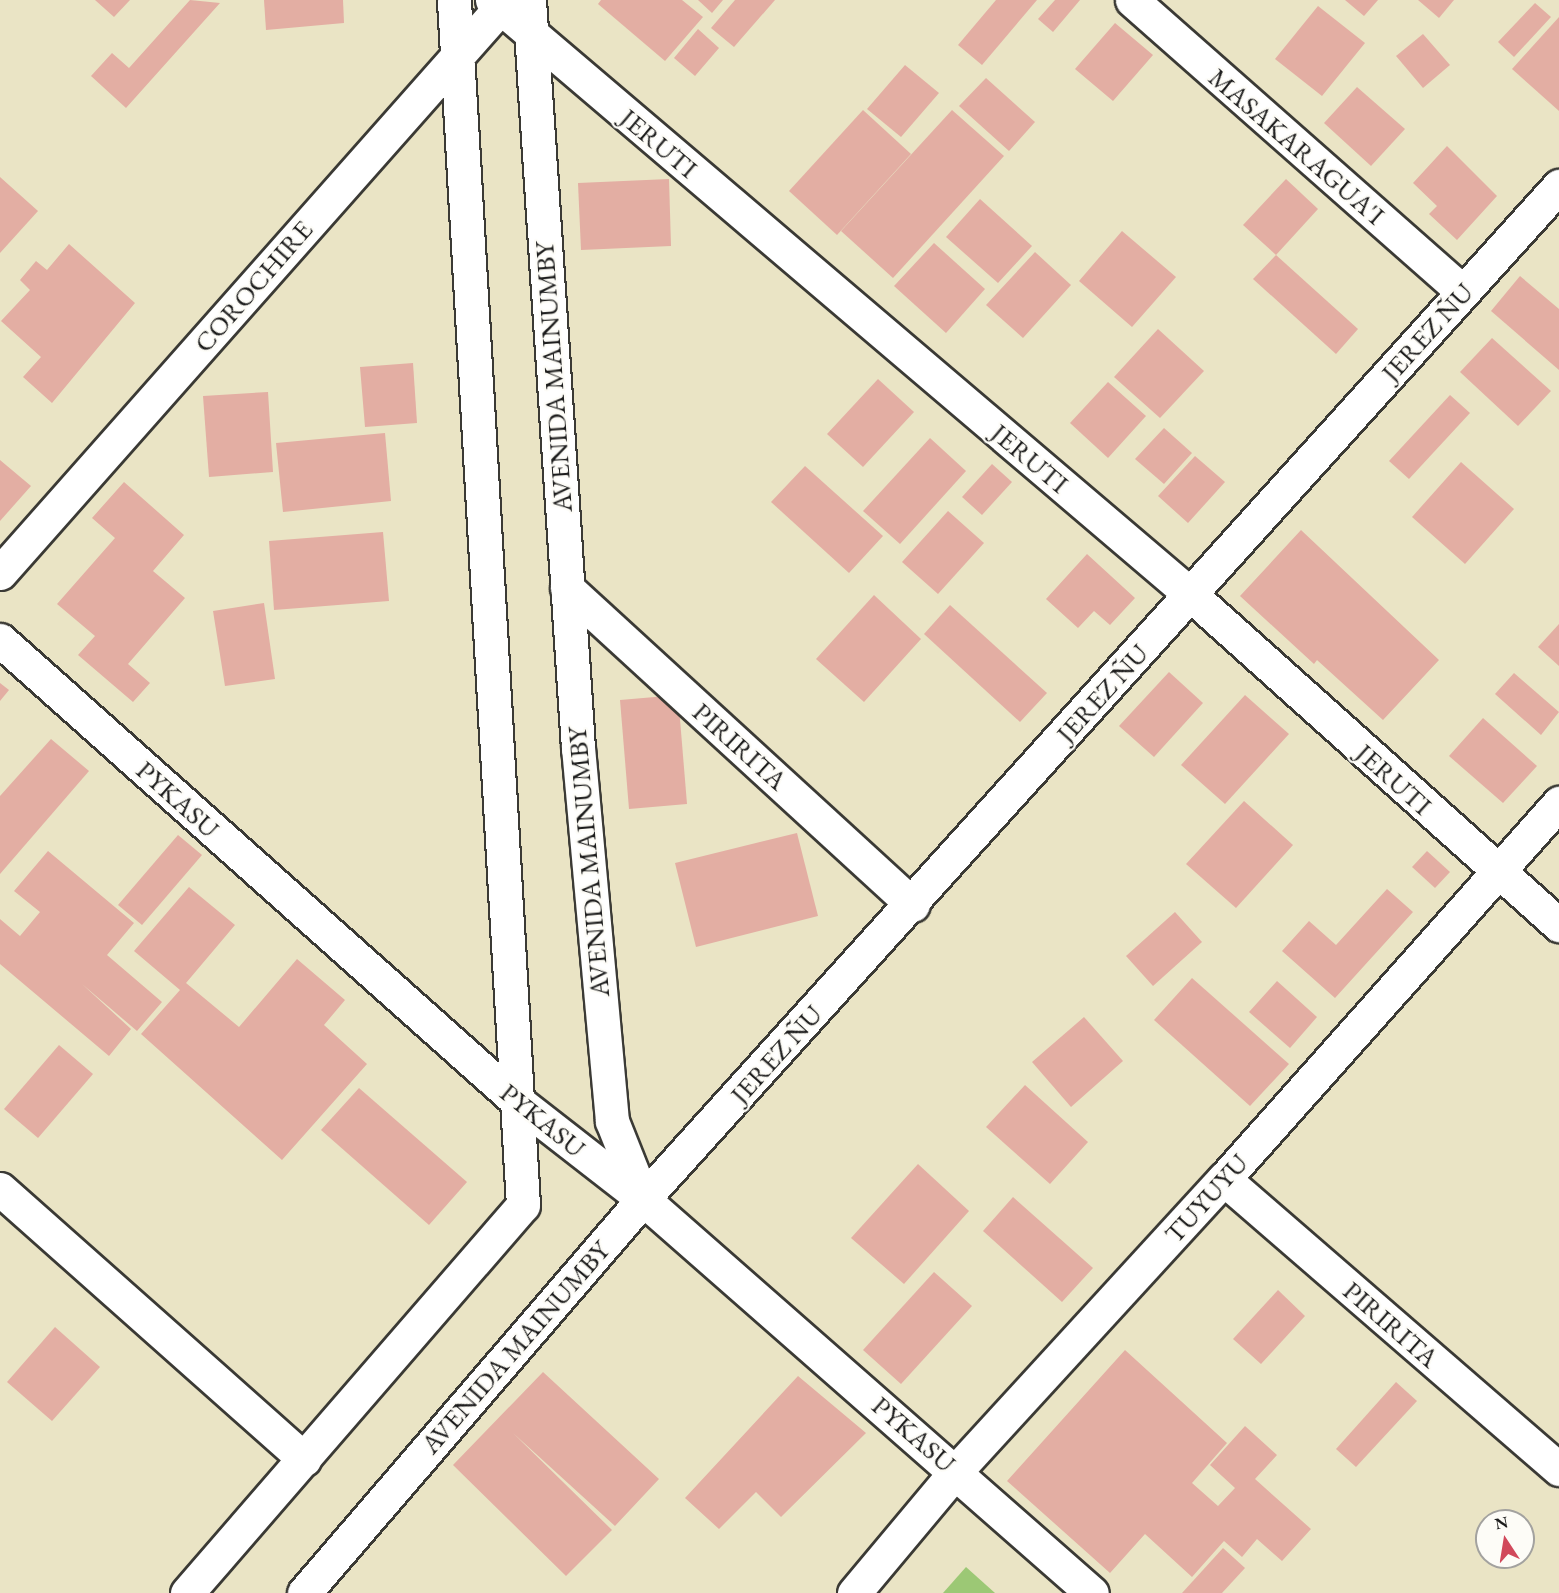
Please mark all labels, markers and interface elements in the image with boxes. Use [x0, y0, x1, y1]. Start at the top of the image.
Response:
street label: MASAKARAGUA'I [1202, 61, 1392, 231]
street label: JERUTI [614, 101, 704, 185]
street label: COROCHIRE [187, 213, 319, 359]
street label: AVENIDA MAINUMBY [527, 241, 579, 513]
street label: JEREZ ÑU [1374, 276, 1480, 388]
street label: JERUTI [985, 416, 1075, 500]
street label: JEREZ ÑU [1049, 637, 1155, 749]
street label: PIRIRITA [686, 695, 794, 797]
street label: AVENIDA MAINUMBY [560, 725, 616, 999]
street label: JERUTI [1349, 737, 1439, 821]
street label: PYKASU [130, 753, 226, 845]
street label: JEREZ ÑU [723, 998, 829, 1110]
street label: PYKASU [494, 1076, 592, 1164]
street label: TUYUYU [1157, 1147, 1255, 1249]
street label: AVENIDA MAINUMBY [414, 1234, 616, 1460]
street label: PIRIRITA [1337, 1274, 1445, 1374]
street label: PYKASU [866, 1389, 962, 1479]
north arrow [1475, 1509, 1535, 1569]
text: N [1493, 1511, 1510, 1534]

